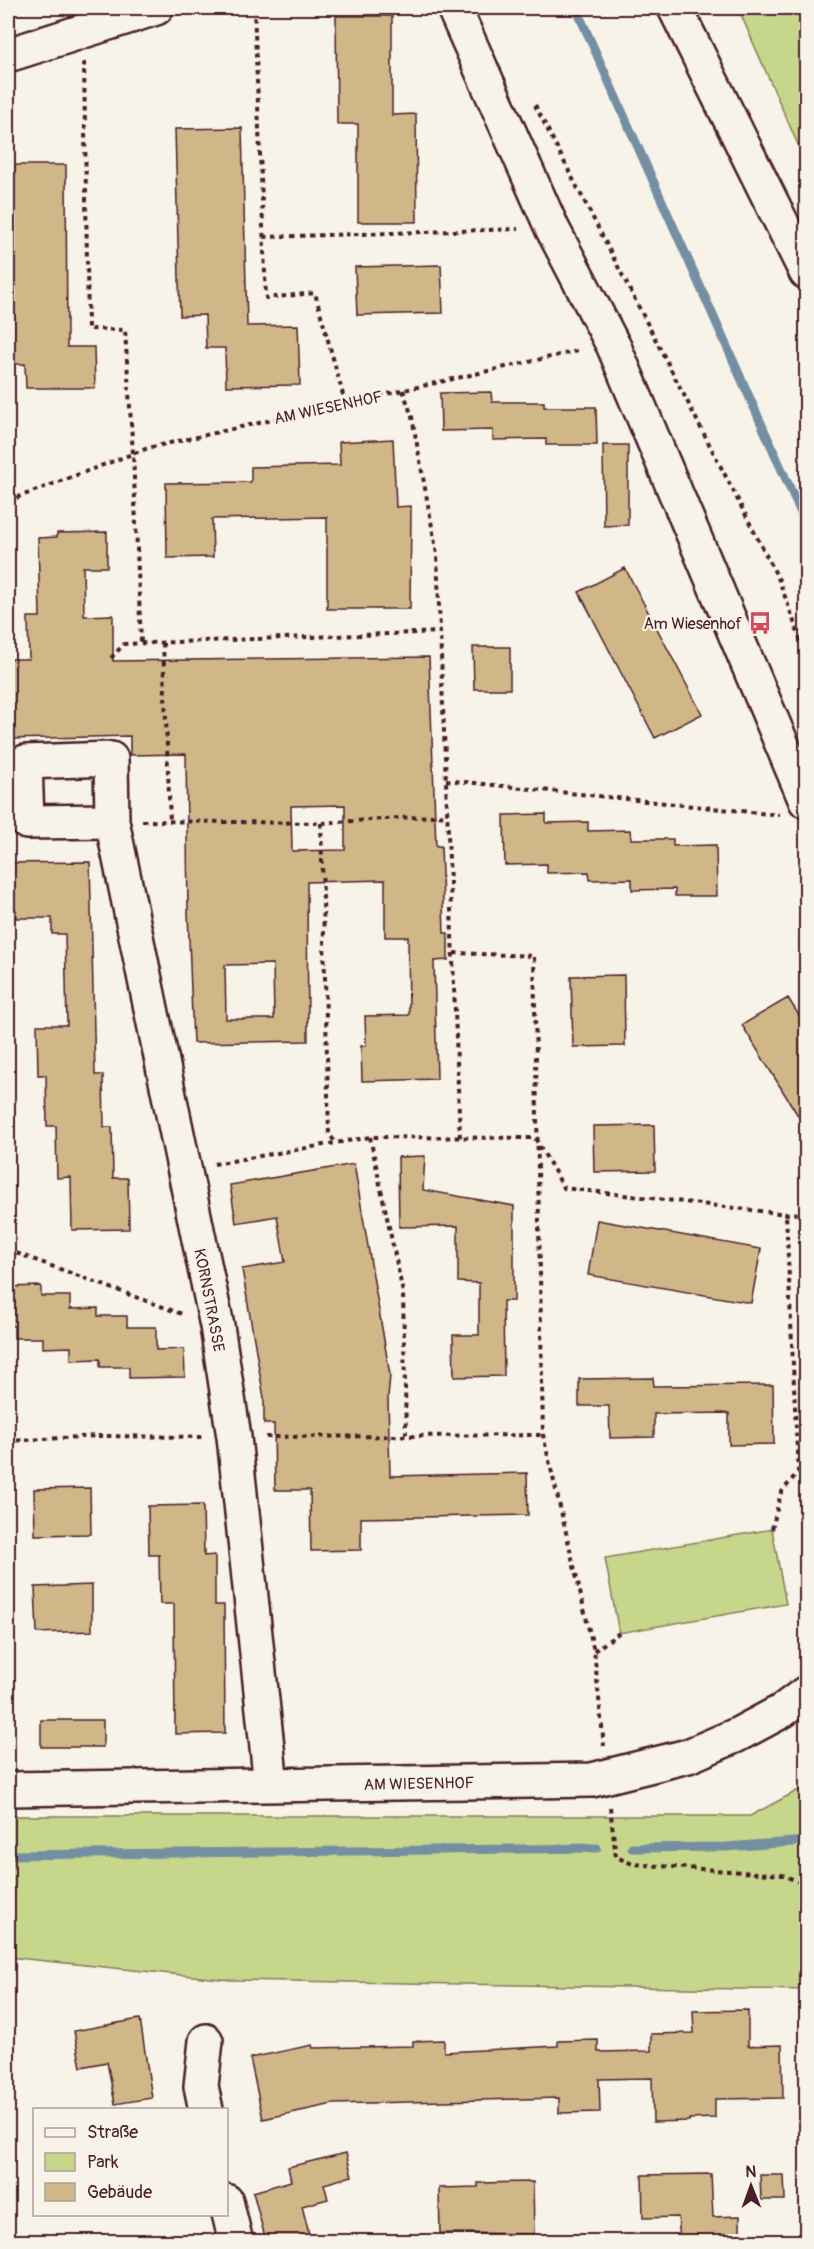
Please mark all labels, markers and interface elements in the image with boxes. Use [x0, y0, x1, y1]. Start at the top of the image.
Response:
street label: AM WIESENHOF [272, 387, 385, 429]
bus stop icon: Am Wiesenhof [747, 610, 773, 636]
place label: Am Wiesenhof [643, 614, 743, 634]
street label: KORNSTRASSE [189, 1247, 229, 1354]
street label: AM WIESENHOF [364, 1773, 475, 1795]
legend [33, 2108, 228, 2216]
text: Straße [87, 2121, 138, 2144]
text: Park [87, 2151, 119, 2174]
north arrow [721, 2156, 781, 2216]
text: N [745, 2162, 757, 2182]
text: Gebäude [87, 2181, 152, 2204]

